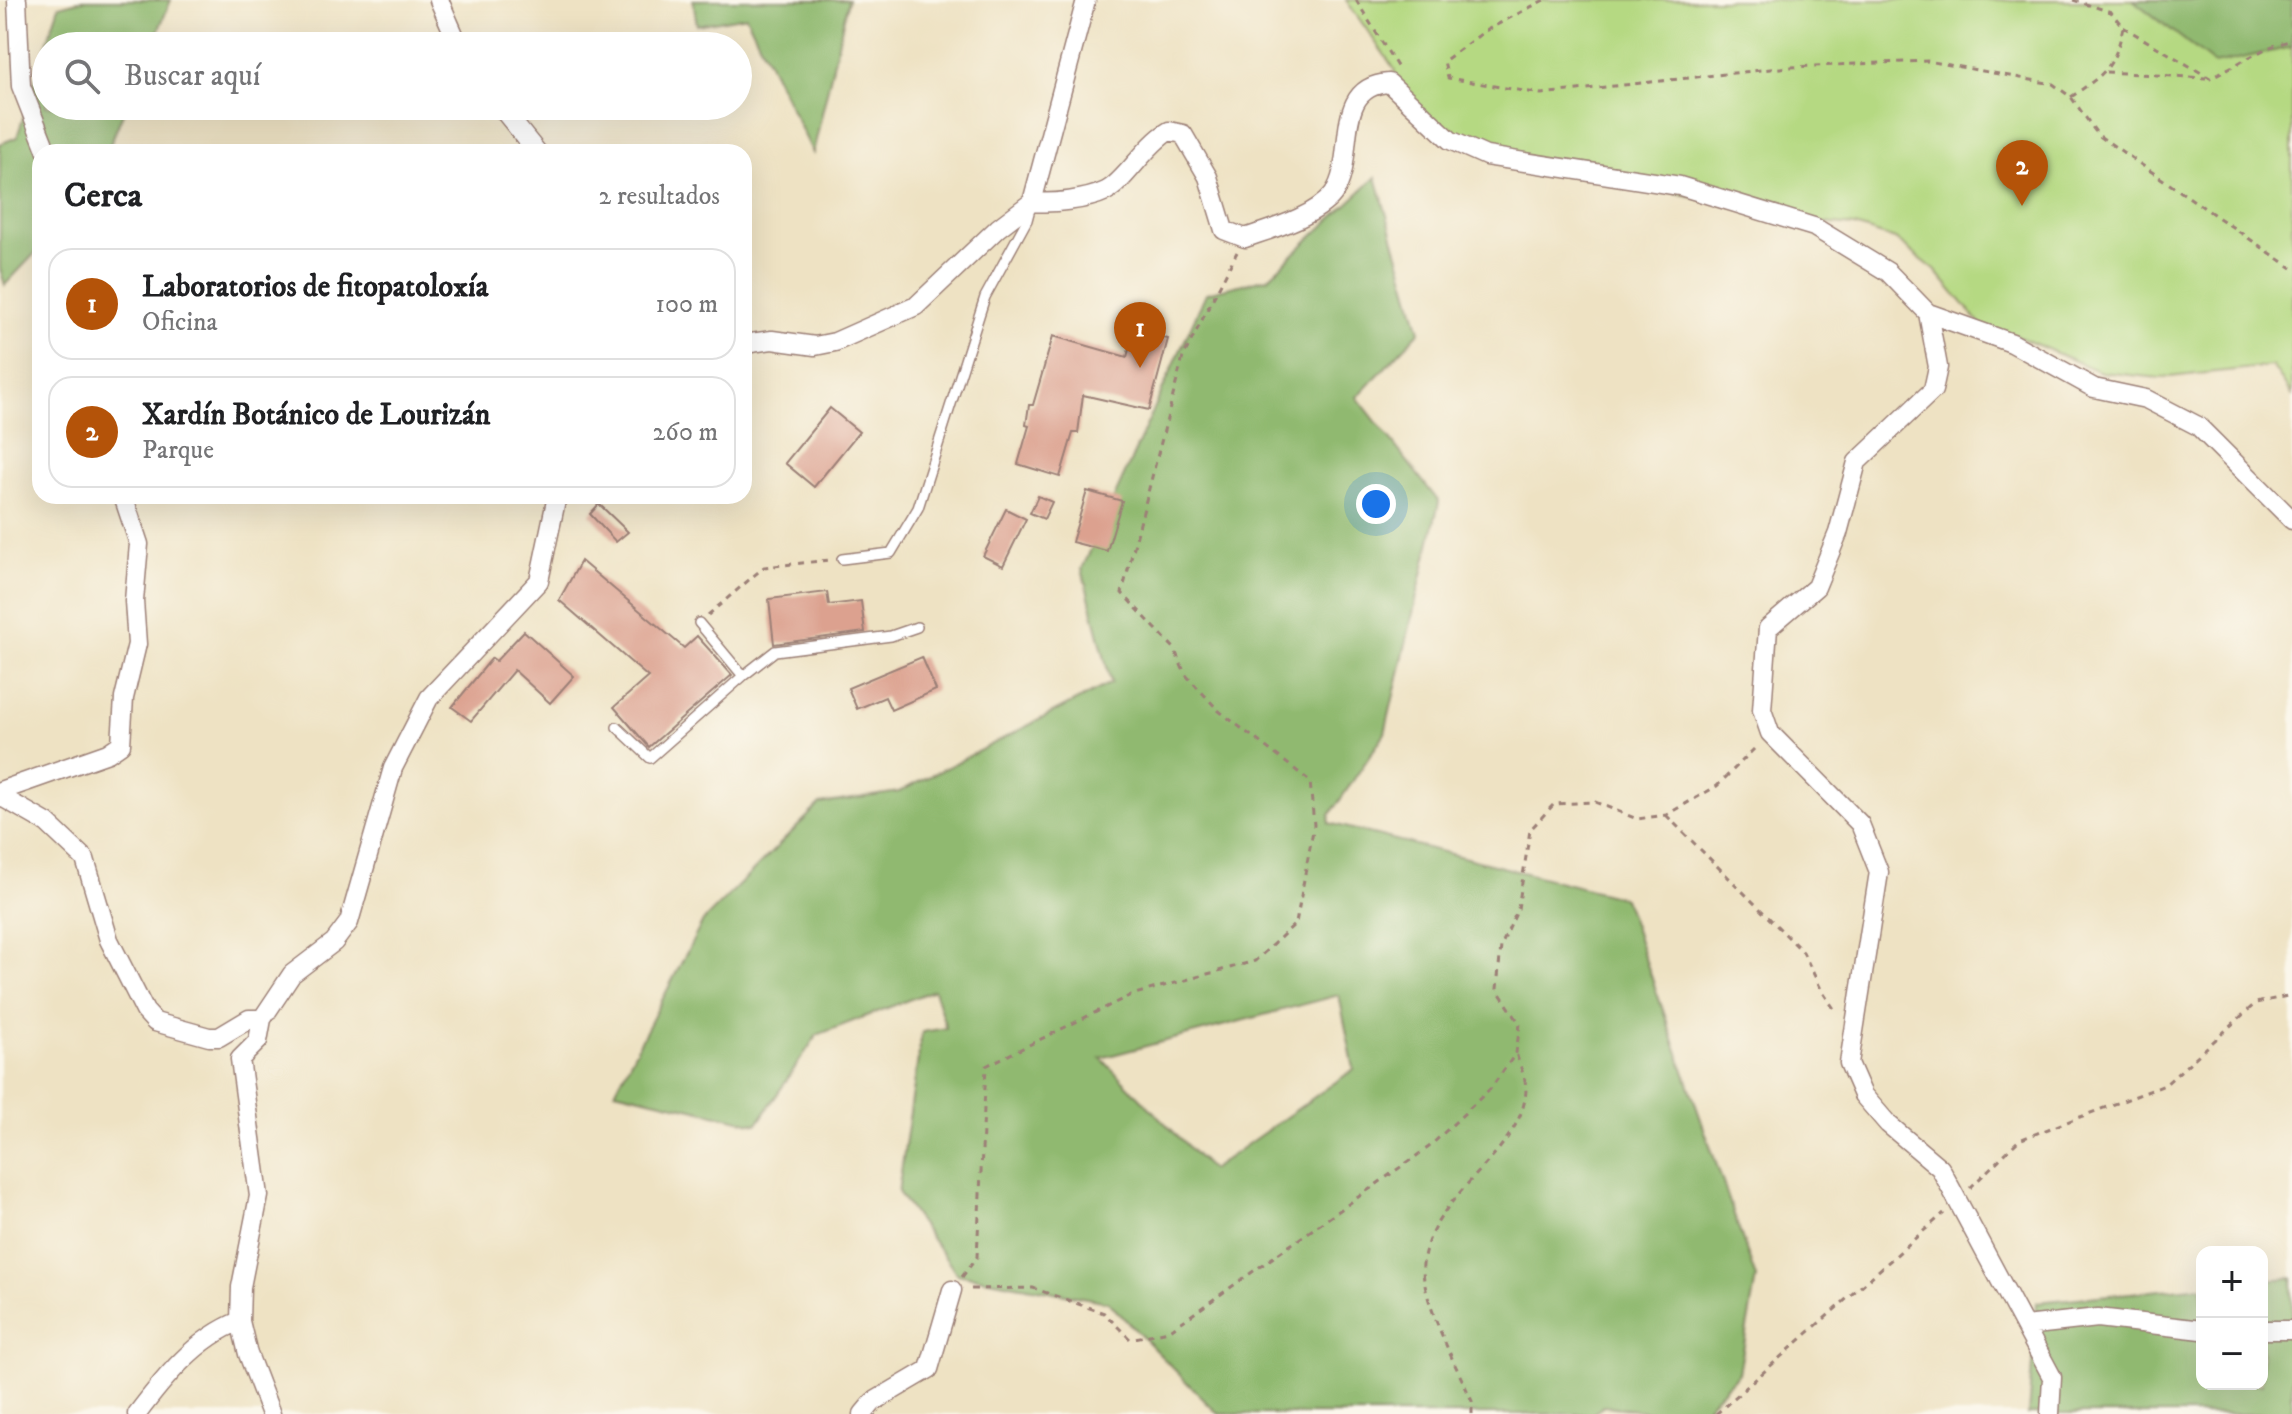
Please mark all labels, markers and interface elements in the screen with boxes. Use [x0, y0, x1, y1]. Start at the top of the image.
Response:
search box [32, 32, 752, 120]
icon: search [60, 54, 104, 98]
text: Buscar aquí [124, 58, 261, 95]
pin: 2 [1996, 140, 2048, 206]
text: Cerca [64, 175, 142, 217]
text: 2 resultados [599, 180, 720, 213]
text: Laboratorios de fitopatoloxía [142, 269, 488, 306]
text: 1 [87, 288, 97, 321]
text: 100 m [655, 288, 718, 321]
pin: 1 [1114, 302, 1166, 368]
text: Oficina [142, 306, 218, 339]
text: Xardín Botánico de Lourizán [142, 397, 491, 434]
text: 2 [86, 416, 98, 449]
text: 260 m [653, 416, 718, 449]
text: Parque [142, 434, 214, 467]
your location [1356, 484, 1396, 524]
map controls [2196, 1246, 2268, 1390]
button: + [2196, 1246, 2268, 1318]
button: − [2196, 1318, 2268, 1390]

